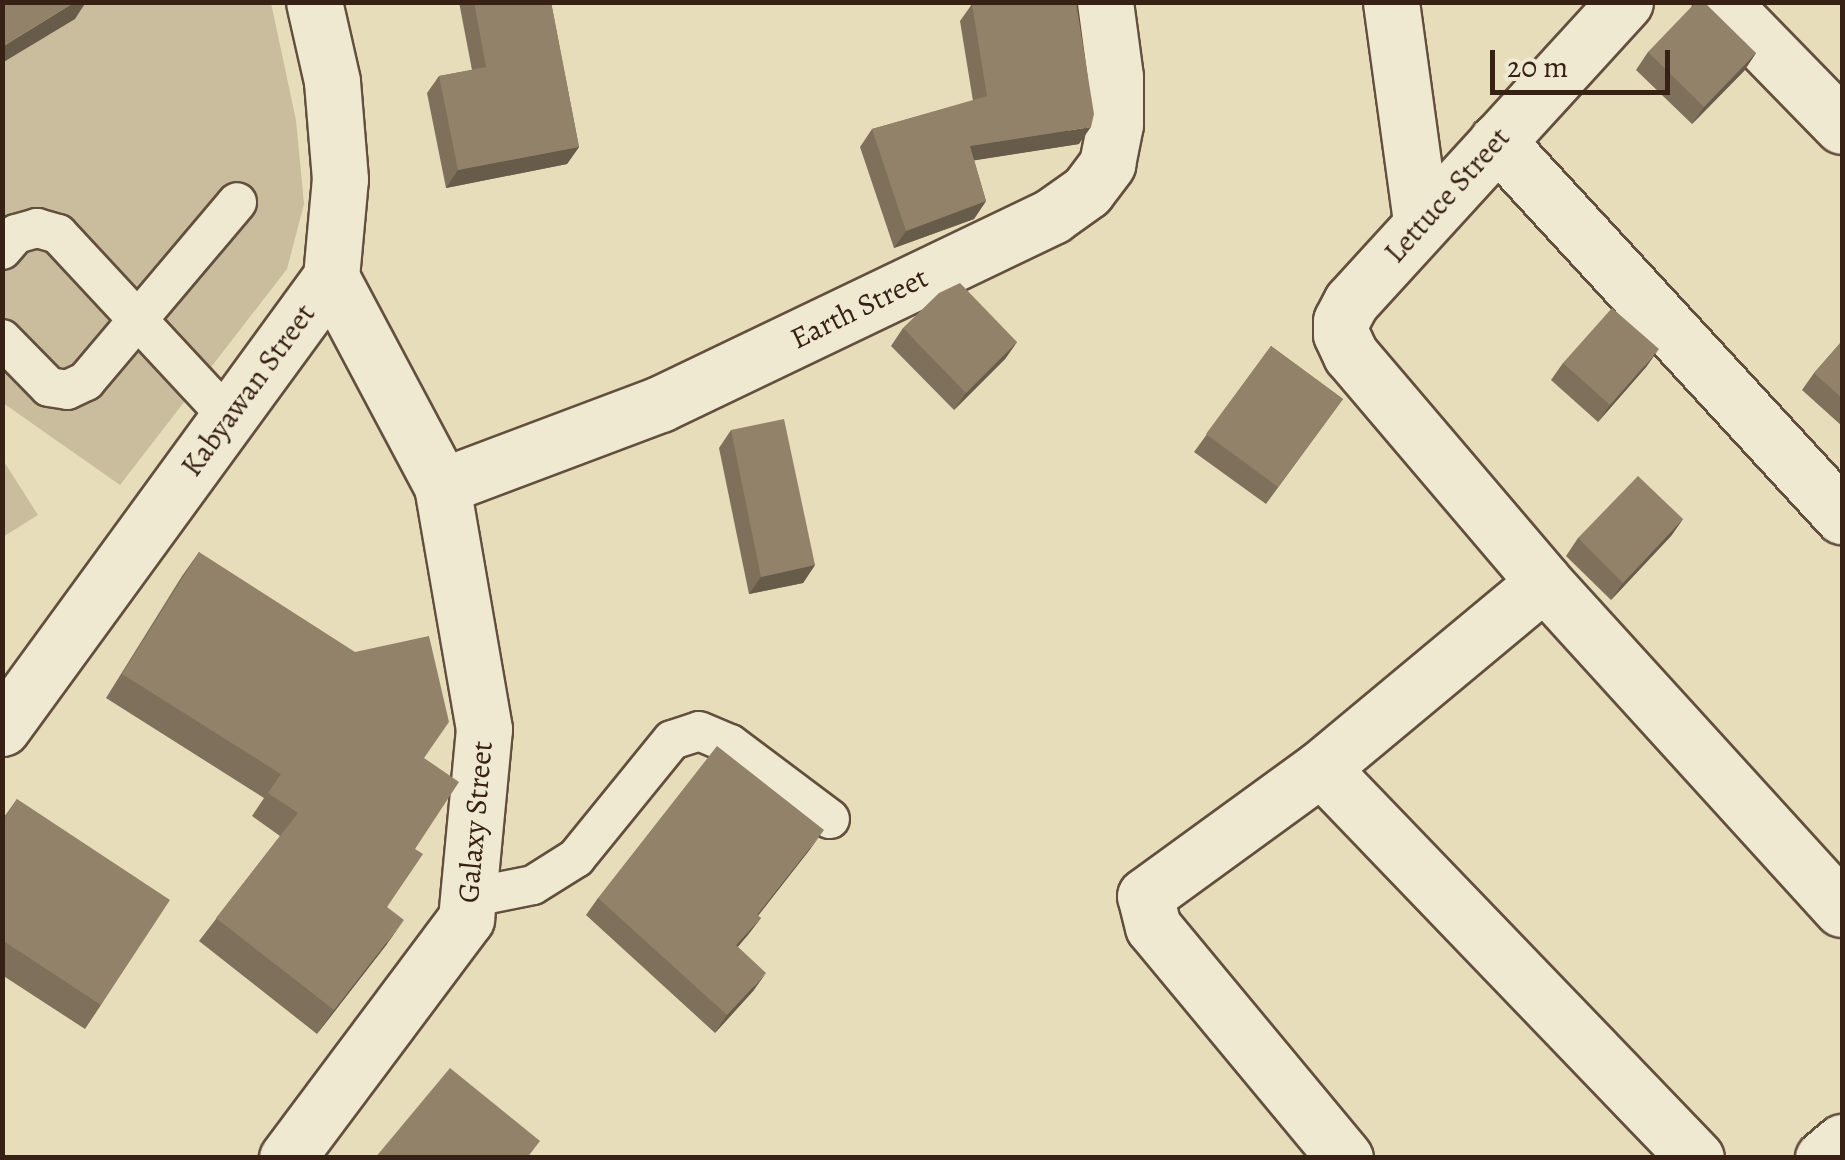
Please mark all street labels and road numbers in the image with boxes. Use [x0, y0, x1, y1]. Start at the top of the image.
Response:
street label: Lettuce Street [1377, 120, 1517, 270]
street label: Earth Street [784, 259, 934, 357]
street label: Kabyawan Street [173, 297, 323, 483]
street label: Galaxy Street [450, 740, 500, 904]

